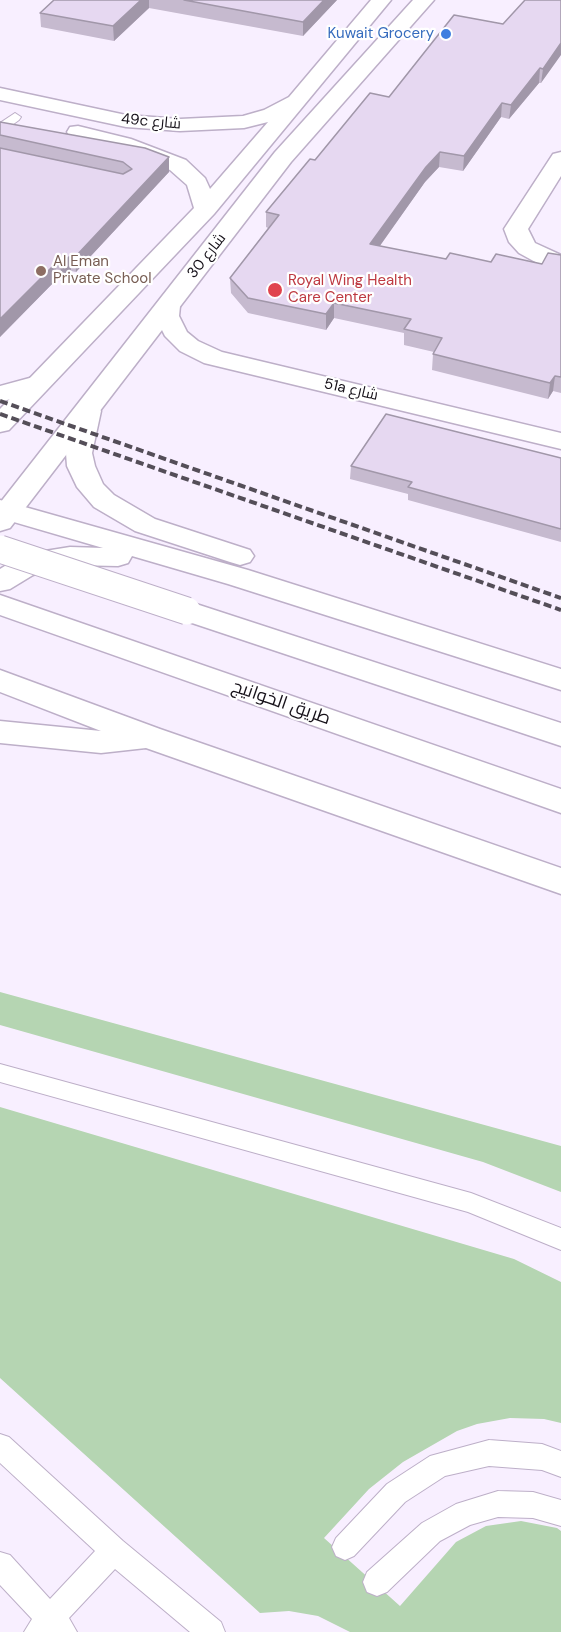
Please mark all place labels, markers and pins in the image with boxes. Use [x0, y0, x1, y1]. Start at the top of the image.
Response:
place label: Kuwait Grocery [328, 25, 434, 43]
marker: Kuwait Grocery [439, 27, 453, 41]
place label: Al Eman Private School [53, 253, 152, 288]
marker: Al Eman Private School [34, 264, 48, 278]
place label: Royal Wing Health Care Center [288, 272, 412, 307]
marker: Royal Wing Health Care Center [266, 281, 284, 299]

